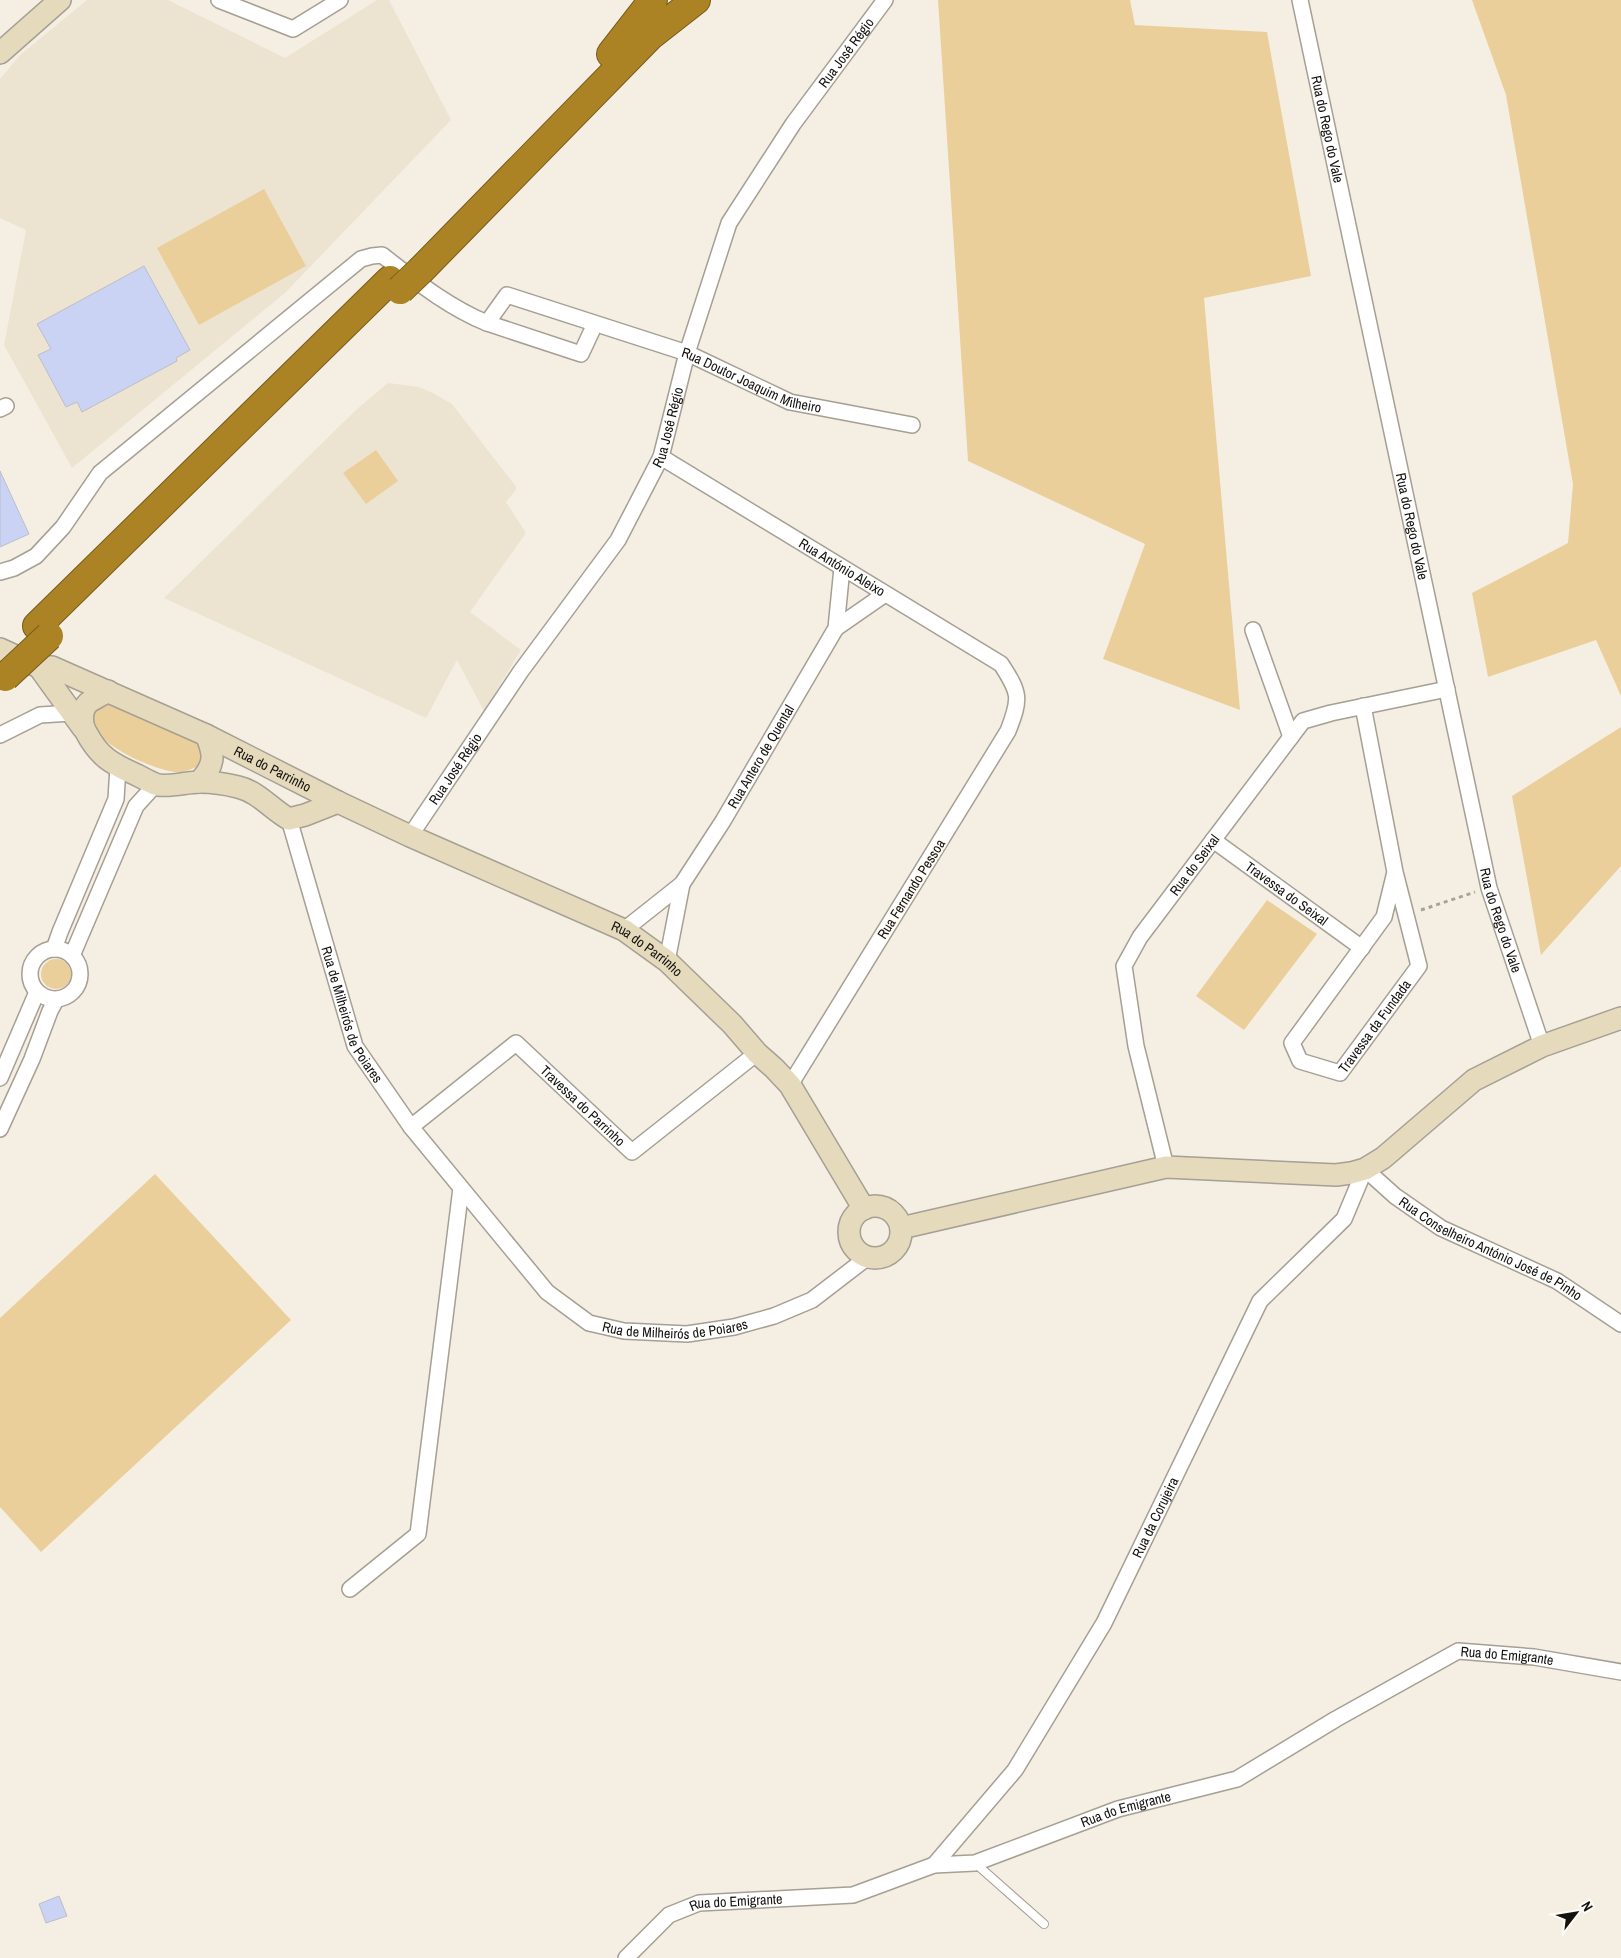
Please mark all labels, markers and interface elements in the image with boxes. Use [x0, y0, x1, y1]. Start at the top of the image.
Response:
street label: Rua José Régio [814, 14, 878, 91]
street label: Rua do Rego do Vale [1307, 74, 1348, 184]
street label: Rua Doutor Joaquim Milheiro [679, 343, 823, 417]
street label: Rua José Régio [648, 385, 687, 471]
street label: Rua do Rego do Vale [1392, 471, 1432, 581]
street label: Rua António Aleixo [796, 534, 889, 600]
street label: Rua Antero de Quental [723, 701, 798, 811]
street label: Rua José Régio [425, 730, 486, 808]
street label: Rua do Parrinho [231, 742, 314, 796]
street label: Rua do Seixal [1165, 831, 1223, 899]
street label: Rua Fernando Pessoa [873, 835, 949, 942]
street label: Travessa do Seixal [1242, 857, 1332, 929]
street label: Rua do Rego do Vale [1476, 866, 1526, 975]
street label: Rua do Parrinho [609, 917, 687, 980]
street label: Rua de Milheirós de Poiares [317, 944, 387, 1087]
street label: Travessa da Fundada [1334, 976, 1415, 1076]
street label: Travessa do Parrinho [536, 1061, 629, 1150]
street label: Rua Conselheiro António José de Pinho [1396, 1193, 1586, 1304]
street label: Rua de Milheirós de Poiares [601, 1315, 750, 1343]
street label: Rua da Corujeira [1128, 1474, 1183, 1561]
street label: Rua do Emigrante [1460, 1642, 1555, 1669]
street label: Rua do Emigrante [1078, 1787, 1173, 1831]
north arrow [1551, 1888, 1601, 1938]
street label: Rua do Emigrante [687, 1890, 783, 1915]
text: N [1577, 1898, 1597, 1914]

